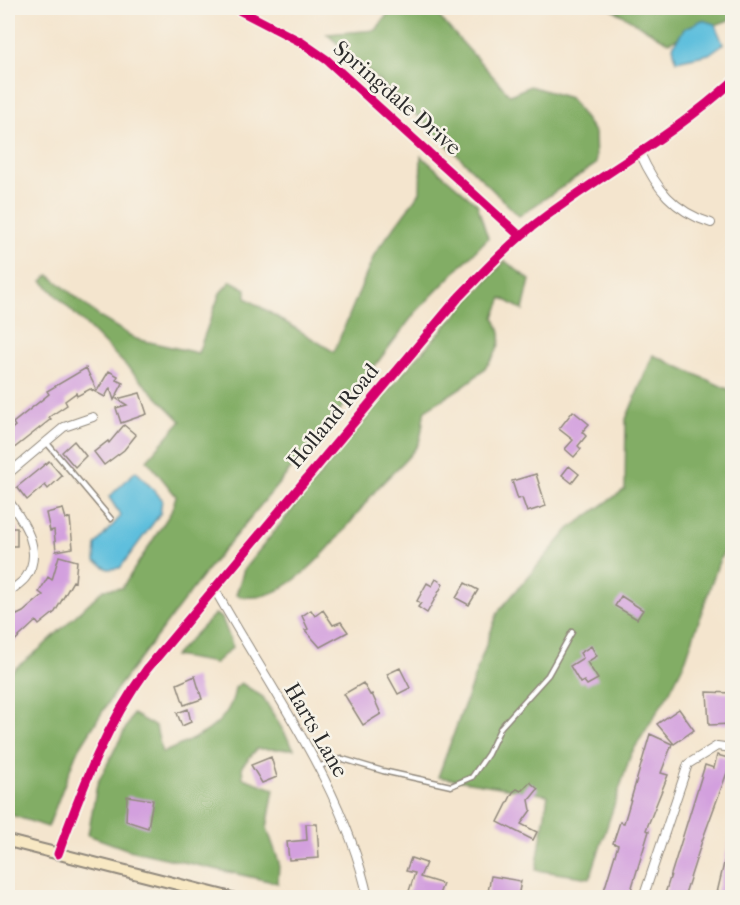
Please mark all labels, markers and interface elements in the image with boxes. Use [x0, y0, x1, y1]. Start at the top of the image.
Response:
street label: Springdale Drive [328, 35, 466, 161]
street label: Holland Road [282, 358, 385, 474]
street label: Harts Lane [279, 678, 354, 782]

